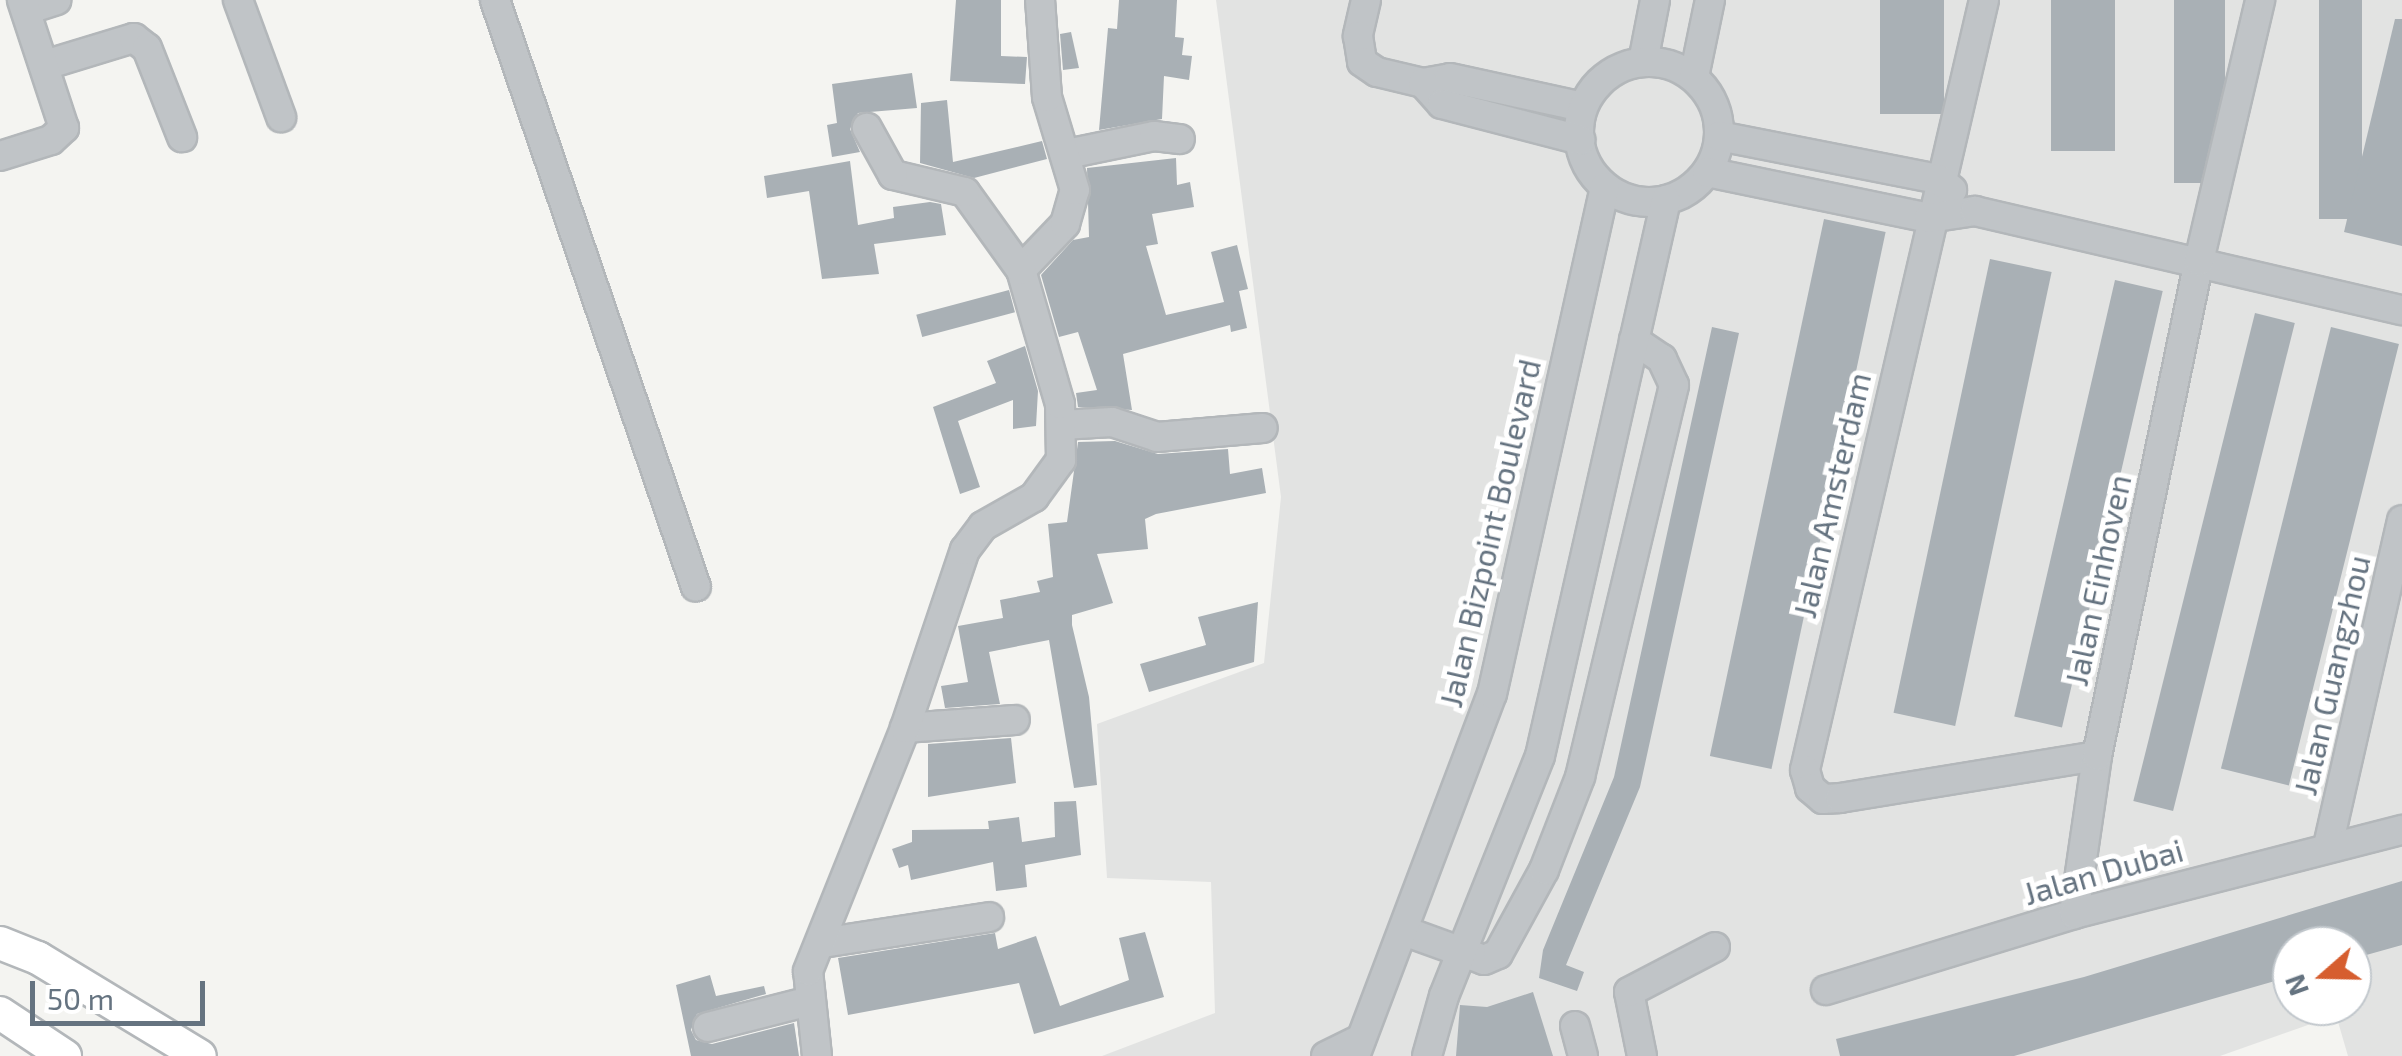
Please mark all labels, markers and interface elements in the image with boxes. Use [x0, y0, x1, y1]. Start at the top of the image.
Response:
street label: Jalan Bizpoint Boulevard [1430, 355, 1548, 711]
street label: Jalan Amsterdam [1784, 368, 1878, 622]
street label: Jalan Einhoven [2056, 471, 2138, 689]
street label: Jalan Guangzhou [2285, 551, 2377, 799]
street label: Jalan Dubai [2019, 830, 2187, 912]
north arrow [2272, 926, 2372, 1026]
scale bar [35, 961, 210, 1023]
text: N [2276, 970, 2315, 1001]
text: 50 m [47, 980, 114, 1016]

